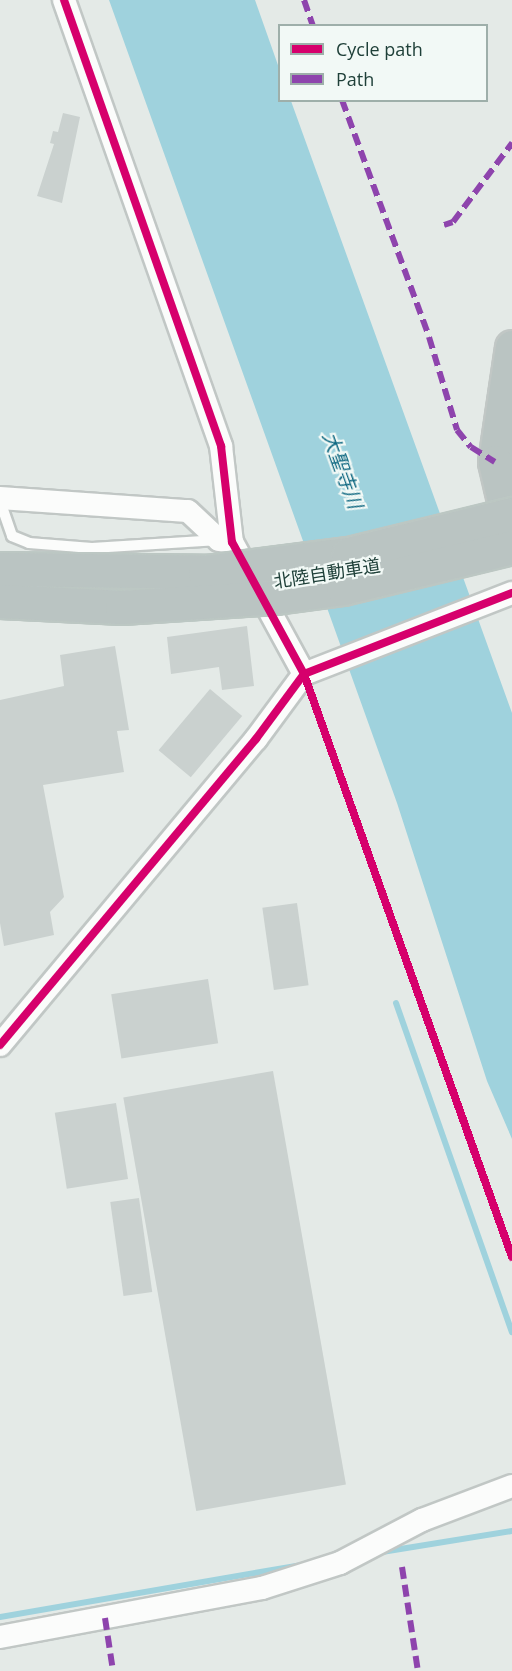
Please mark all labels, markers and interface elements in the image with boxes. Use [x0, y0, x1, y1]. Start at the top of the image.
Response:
legend [278, 24, 488, 102]
text: Cycle path [336, 37, 423, 61]
text: Path [336, 67, 374, 91]
water label: 大聖寺川 [318, 428, 368, 512]
street label: 北陸自動車道 [272, 554, 382, 592]

